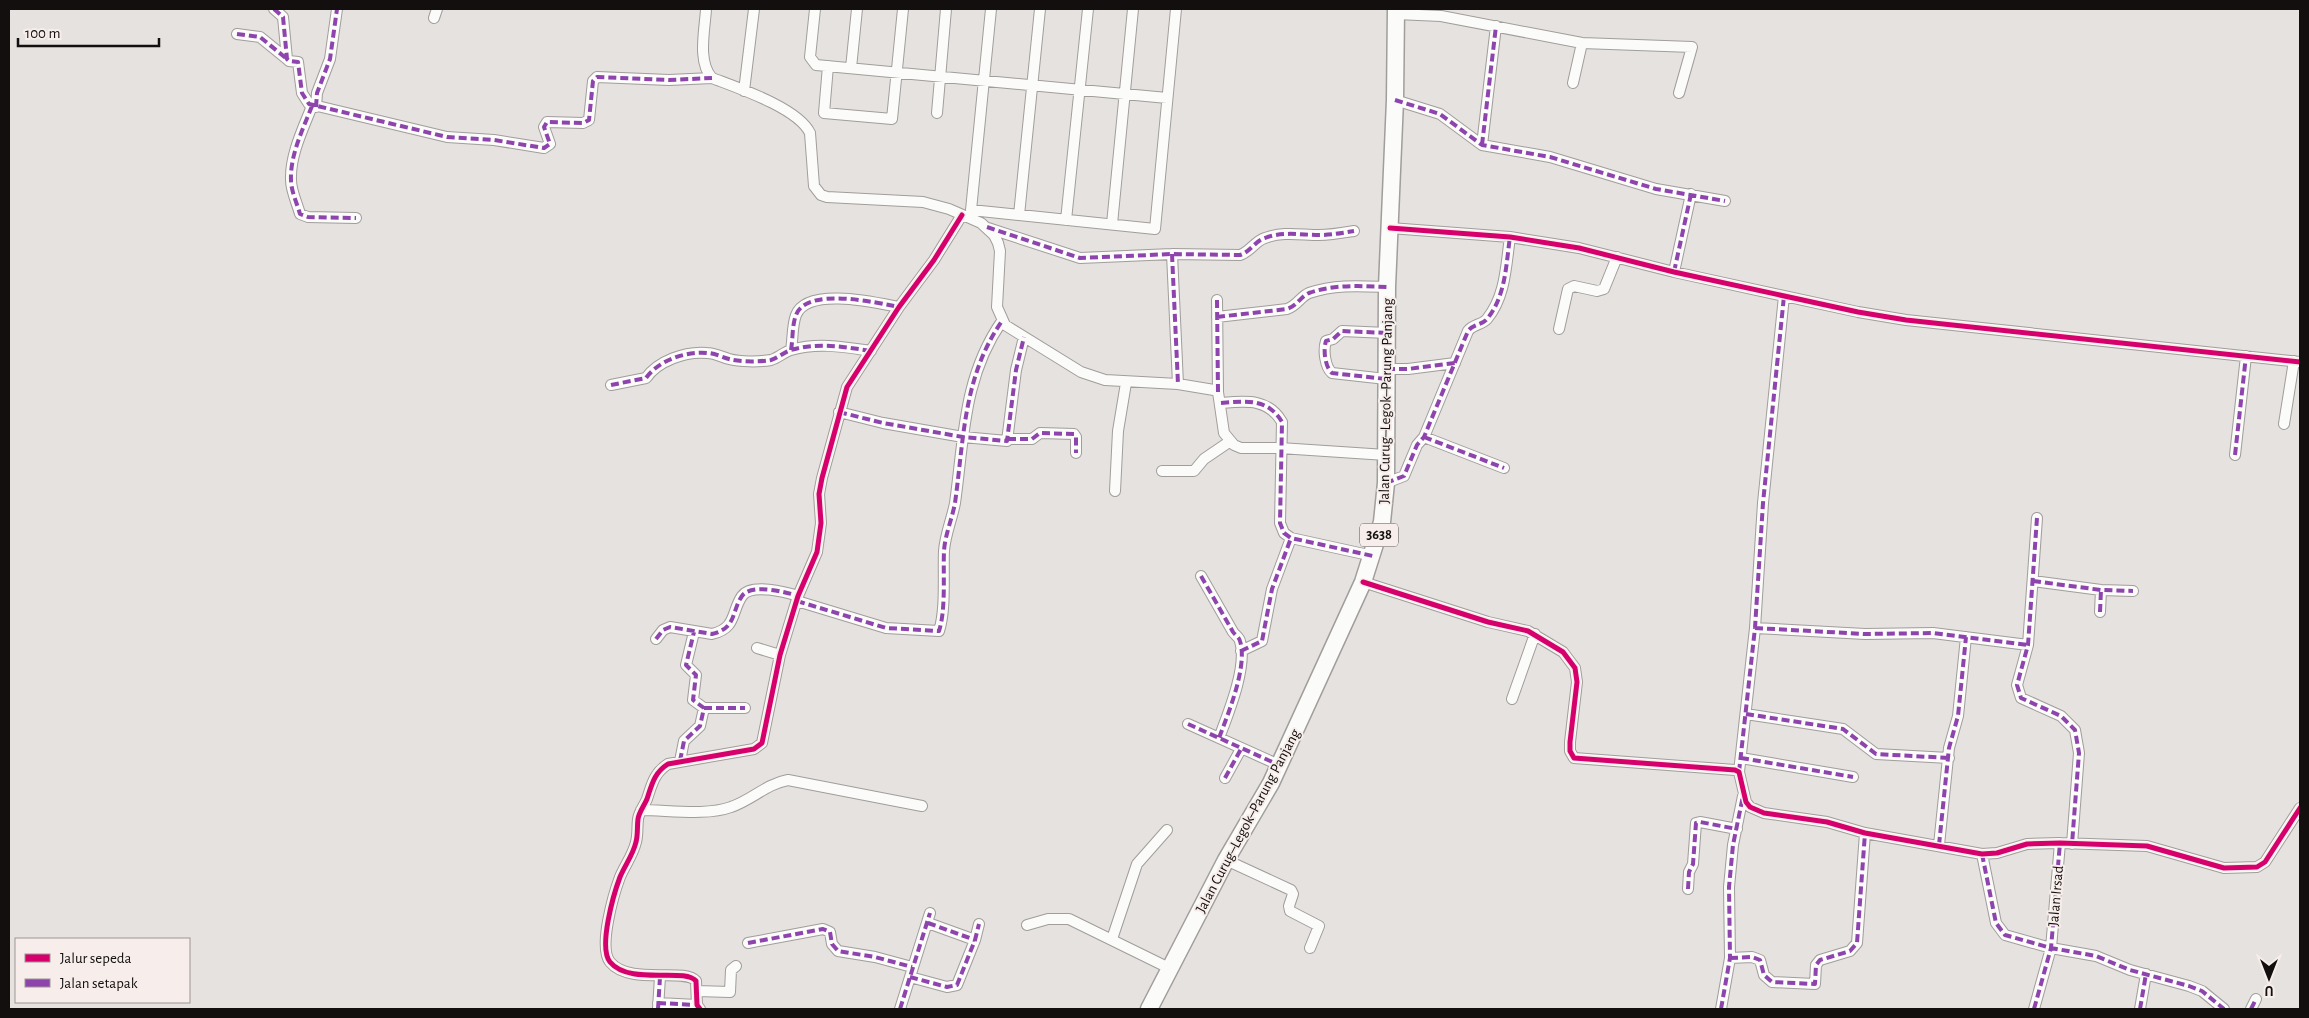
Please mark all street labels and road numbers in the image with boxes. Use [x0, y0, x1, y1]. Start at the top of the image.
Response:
street label: Jalan Curug–Legok–Parung Panjang [1377, 297, 1395, 504]
road number: 3638 [1360, 524, 1398, 546]
street label: Jalan Curug–Legok–Parung Panjang [1193, 726, 1303, 915]
street label: Jalan Irsad [2046, 865, 2066, 927]

